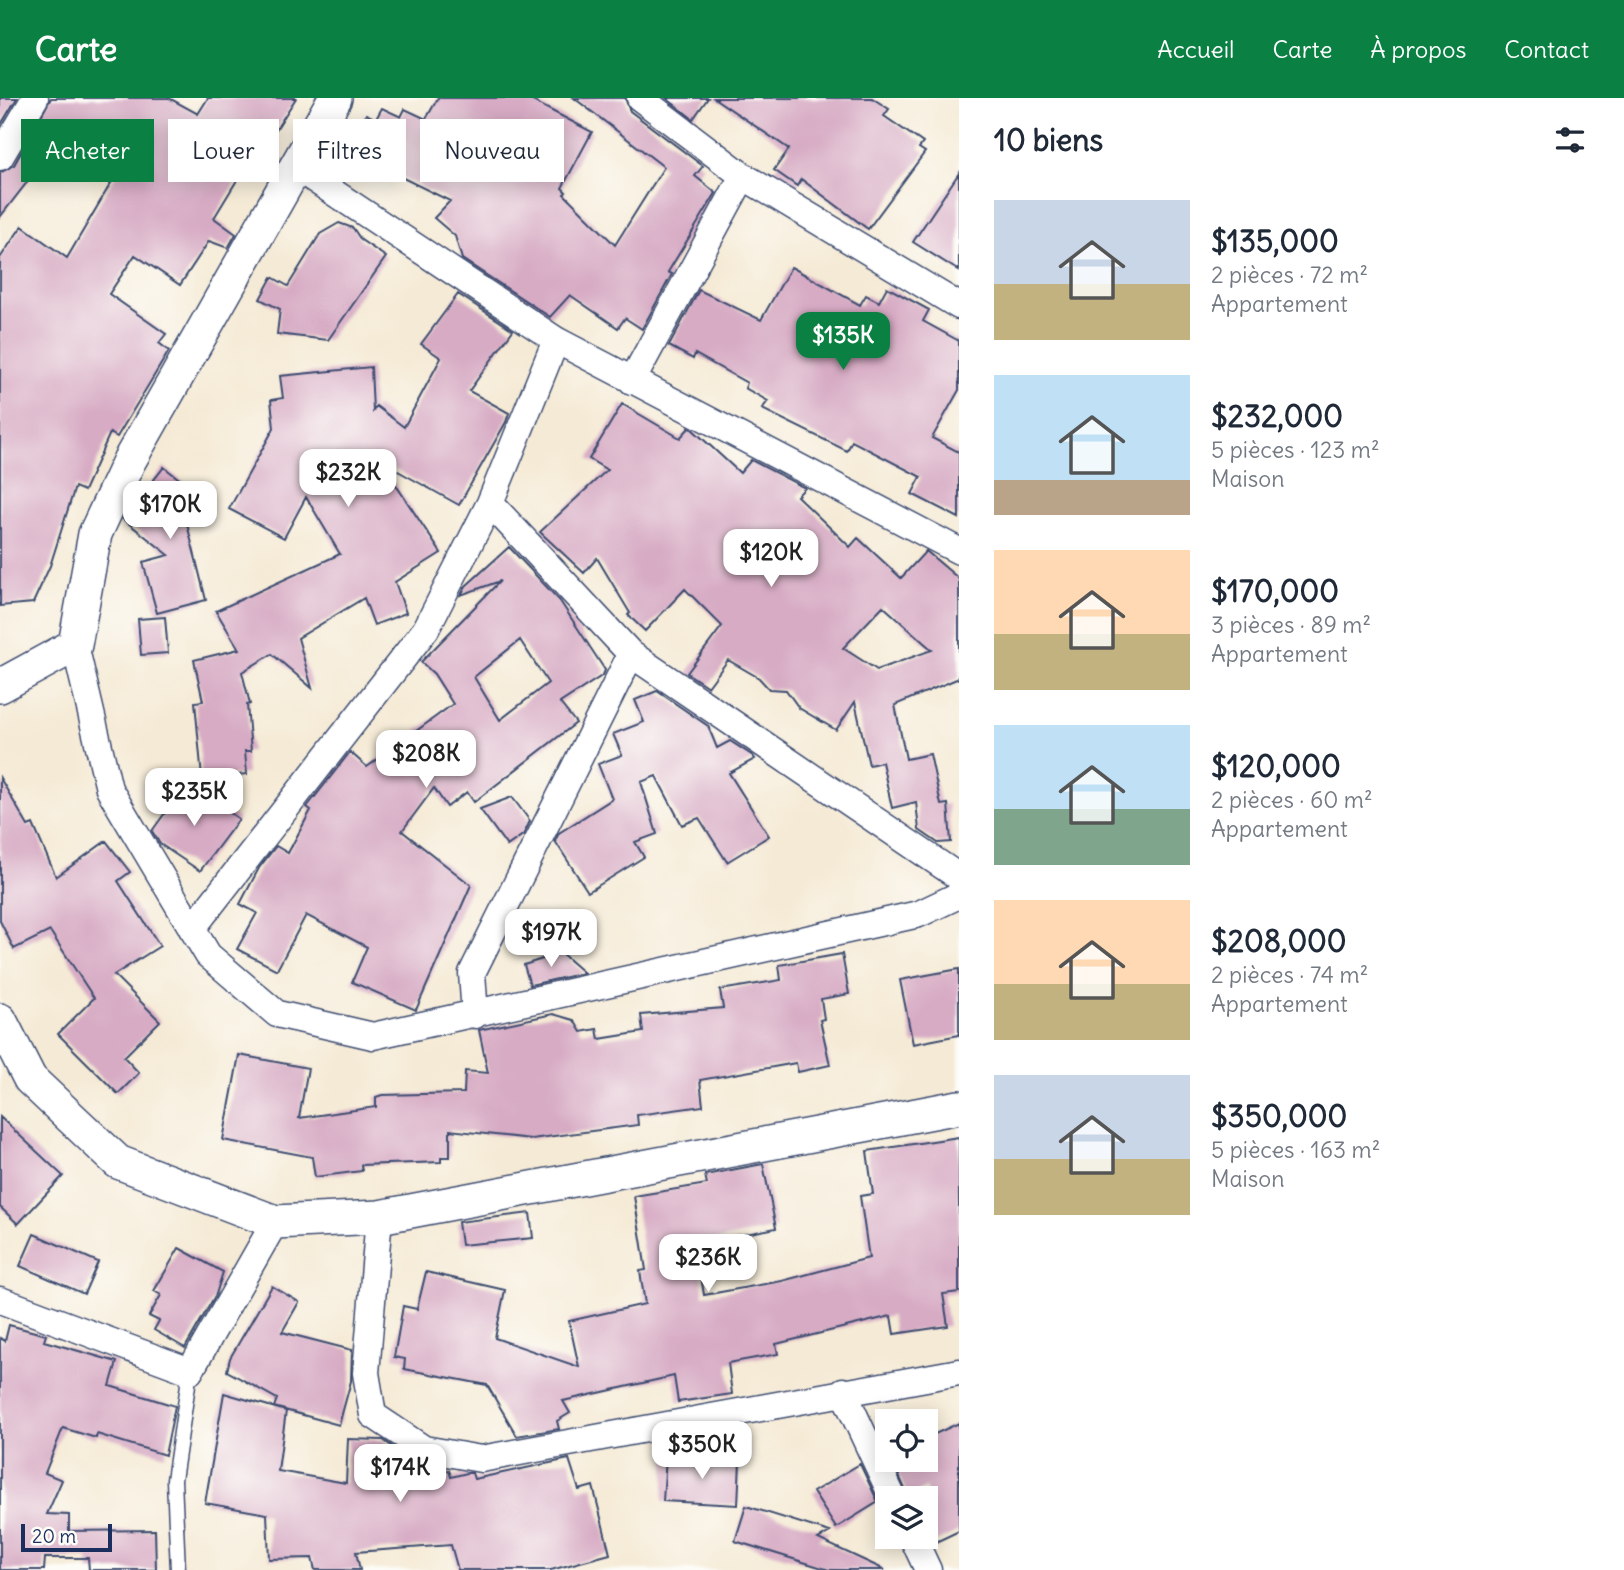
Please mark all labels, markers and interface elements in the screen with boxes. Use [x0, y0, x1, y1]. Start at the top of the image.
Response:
text: Carte [35, 28, 117, 70]
text: Accueil [1157, 34, 1234, 64]
text: Carte [1272, 34, 1332, 64]
text: À propos [1370, 34, 1466, 64]
text: Contact [1504, 34, 1589, 64]
chip: Acheter [21, 119, 154, 182]
chip: Louer [168, 119, 279, 182]
chip: Filtres [293, 119, 406, 182]
chip: Nouveau [420, 119, 564, 182]
text: 10 biens [994, 121, 1103, 159]
icon: filters [1551, 121, 1589, 159]
text: $135,000 [1211, 222, 1339, 260]
icon: home [1050, 228, 1134, 312]
text: 2 pièces · 72 m² [1211, 260, 1368, 289]
text: Appartement [1211, 289, 1348, 318]
pin: $135K [794, 313, 892, 372]
text: $135K [812, 320, 874, 349]
text: $232,000 [1211, 397, 1343, 435]
icon: home [1050, 403, 1134, 487]
text: 5 pièces · 123 m² [1211, 435, 1380, 464]
pin: $232K [299, 450, 397, 509]
text: $232K [315, 457, 381, 486]
text: Maison [1211, 464, 1285, 493]
pin: $170K [121, 482, 219, 541]
text: $170K [139, 489, 201, 518]
pin: $120K [722, 530, 820, 589]
text: $120K [739, 537, 803, 566]
text: $170,000 [1211, 572, 1339, 610]
icon: home [1050, 578, 1134, 662]
text: 3 pièces · 89 m² [1211, 610, 1371, 639]
text: Appartement [1211, 639, 1348, 668]
pin: $208K [377, 730, 475, 790]
text: $208K [392, 738, 460, 767]
text: $120,000 [1211, 747, 1341, 785]
icon: home [1050, 753, 1134, 837]
pin: $235K [145, 768, 243, 828]
text: $235K [161, 776, 227, 805]
text: 2 pièces · 60 m² [1211, 785, 1373, 814]
text: Appartement [1211, 814, 1348, 843]
pin: $197K [502, 910, 600, 969]
text: $197K [521, 917, 581, 946]
text: $208,000 [1211, 922, 1347, 960]
icon: home [1050, 928, 1134, 1012]
text: 2 pièces · 74 m² [1211, 960, 1368, 989]
text: Appartement [1211, 989, 1348, 1018]
text: $350,000 [1211, 1097, 1347, 1135]
icon: home [1050, 1103, 1134, 1187]
text: 5 pièces · 163 m² [1211, 1135, 1380, 1164]
text: Maison [1211, 1164, 1285, 1193]
pin: $236K [659, 1234, 757, 1294]
text: $236K [675, 1242, 741, 1271]
map controls [875, 1409, 938, 1549]
button: locate [875, 1409, 938, 1472]
pin: $350K [653, 1422, 751, 1481]
text: $350K [668, 1429, 736, 1458]
pin: $174K [351, 1444, 449, 1504]
text: $174K [370, 1452, 430, 1481]
button: layers [875, 1486, 938, 1549]
scale bar [21, 1521, 112, 1553]
text: 20 m [32, 1524, 76, 1548]

